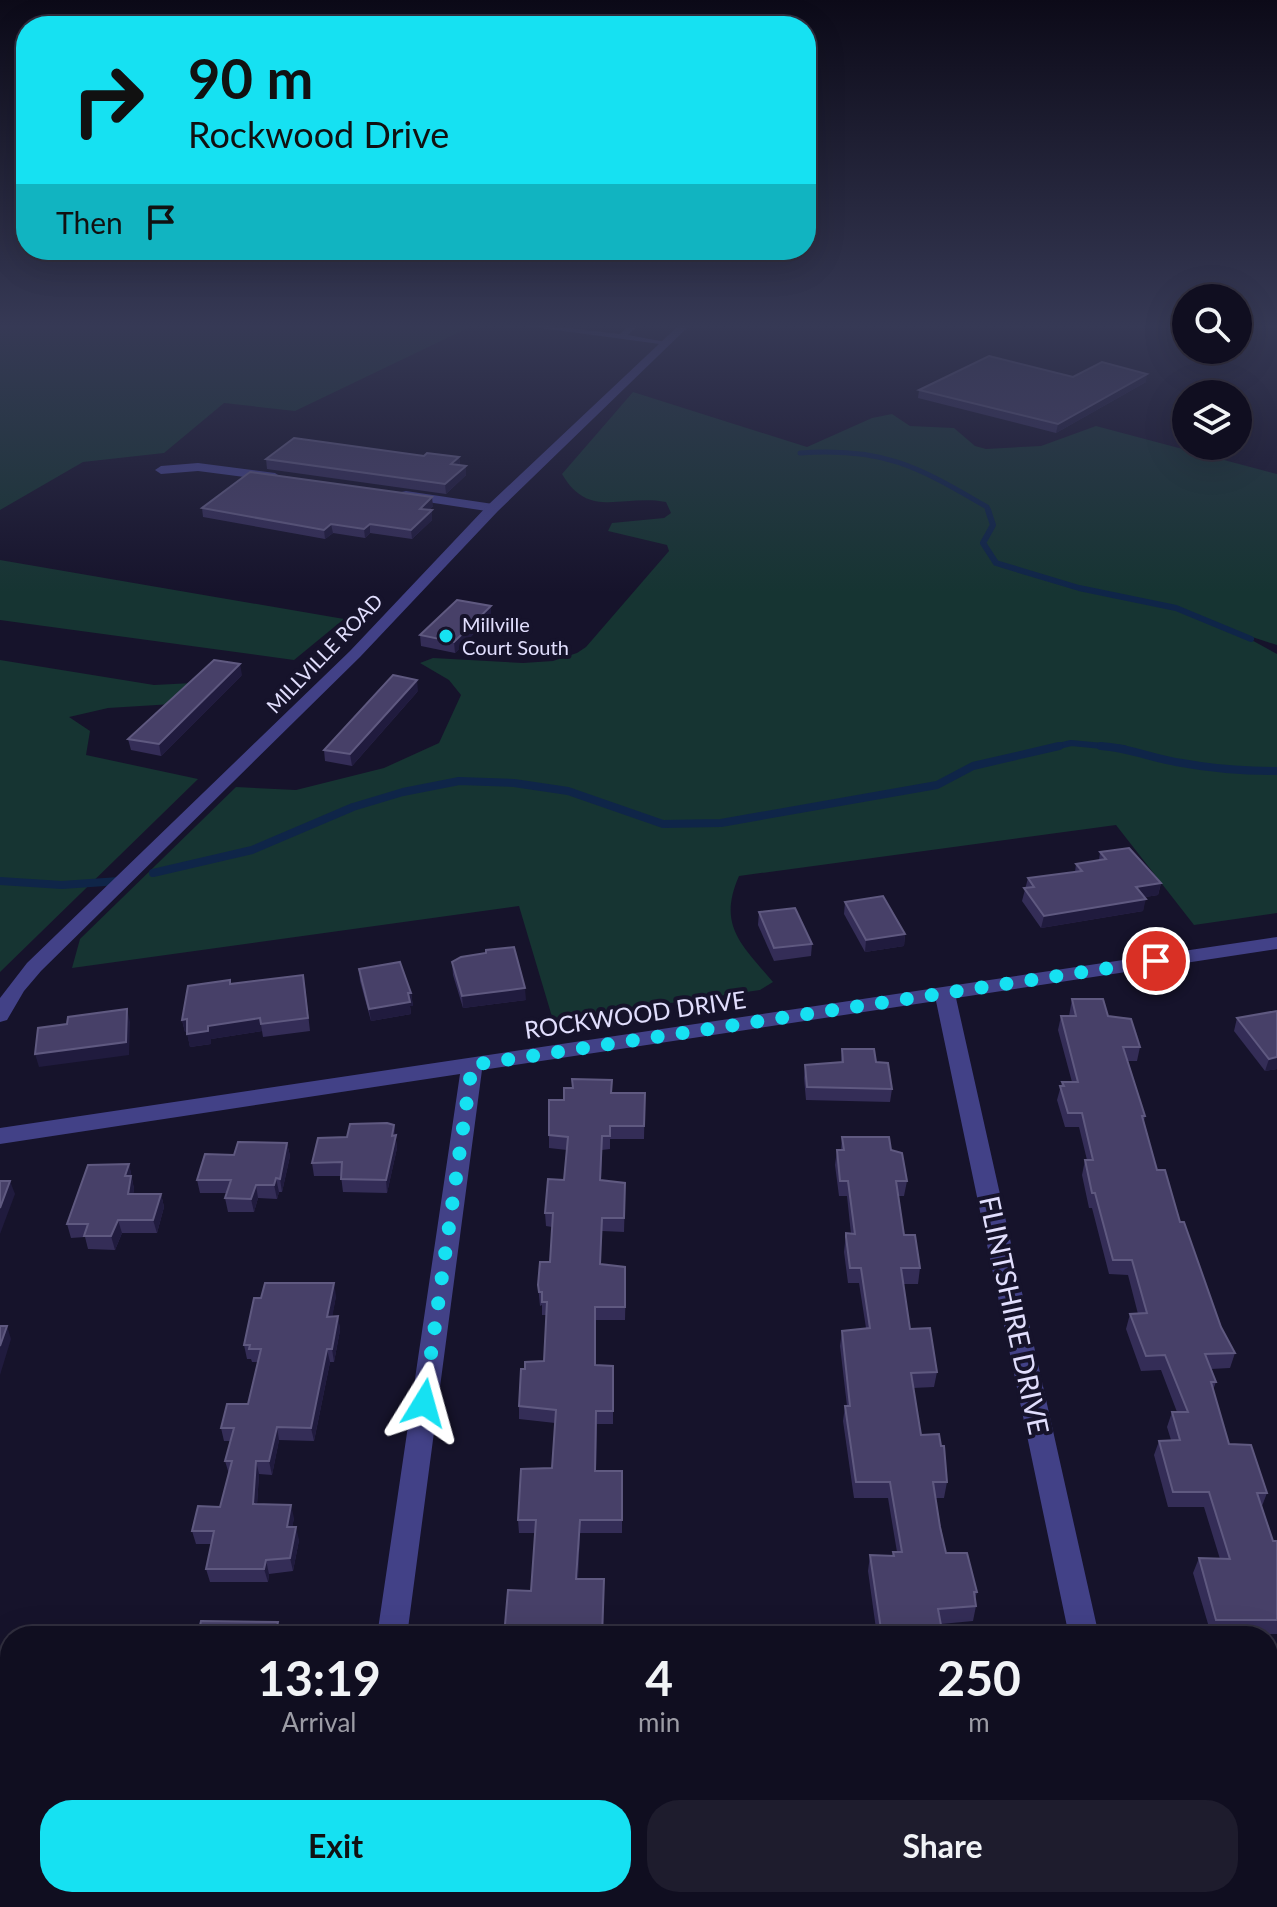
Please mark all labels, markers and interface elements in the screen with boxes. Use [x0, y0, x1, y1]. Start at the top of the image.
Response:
text: 90 m [188, 44, 313, 111]
icon: right [56, 48, 160, 152]
text: Rockwood Drive [188, 112, 449, 156]
icon: arrive [139, 200, 183, 244]
text: Then [56, 204, 123, 240]
map controls [1172, 284, 1252, 460]
button: search [1172, 284, 1252, 364]
button: layers [1172, 380, 1252, 460]
street label: MILLVILLE ROAD [261, 589, 387, 717]
place label: Millville Court South [462, 612, 569, 659]
marker: Millville Court South [437, 627, 455, 645]
pin [1122, 927, 1190, 995]
icon: arrive [1134, 939, 1178, 983]
street label: ROCKWOOD DRIVE [522, 984, 748, 1044]
street label: FLINTSHIRE DRIVE [973, 1193, 1057, 1437]
position arrow [382, 1361, 466, 1445]
text: 13:19 [257, 1649, 381, 1706]
text: 4 [645, 1649, 673, 1706]
text: 250 [937, 1649, 1021, 1706]
text: Arrival [282, 1706, 356, 1738]
text: min [638, 1706, 680, 1738]
text: m [968, 1706, 990, 1738]
button: Exit [40, 1800, 631, 1892]
button: Share [647, 1800, 1238, 1892]

